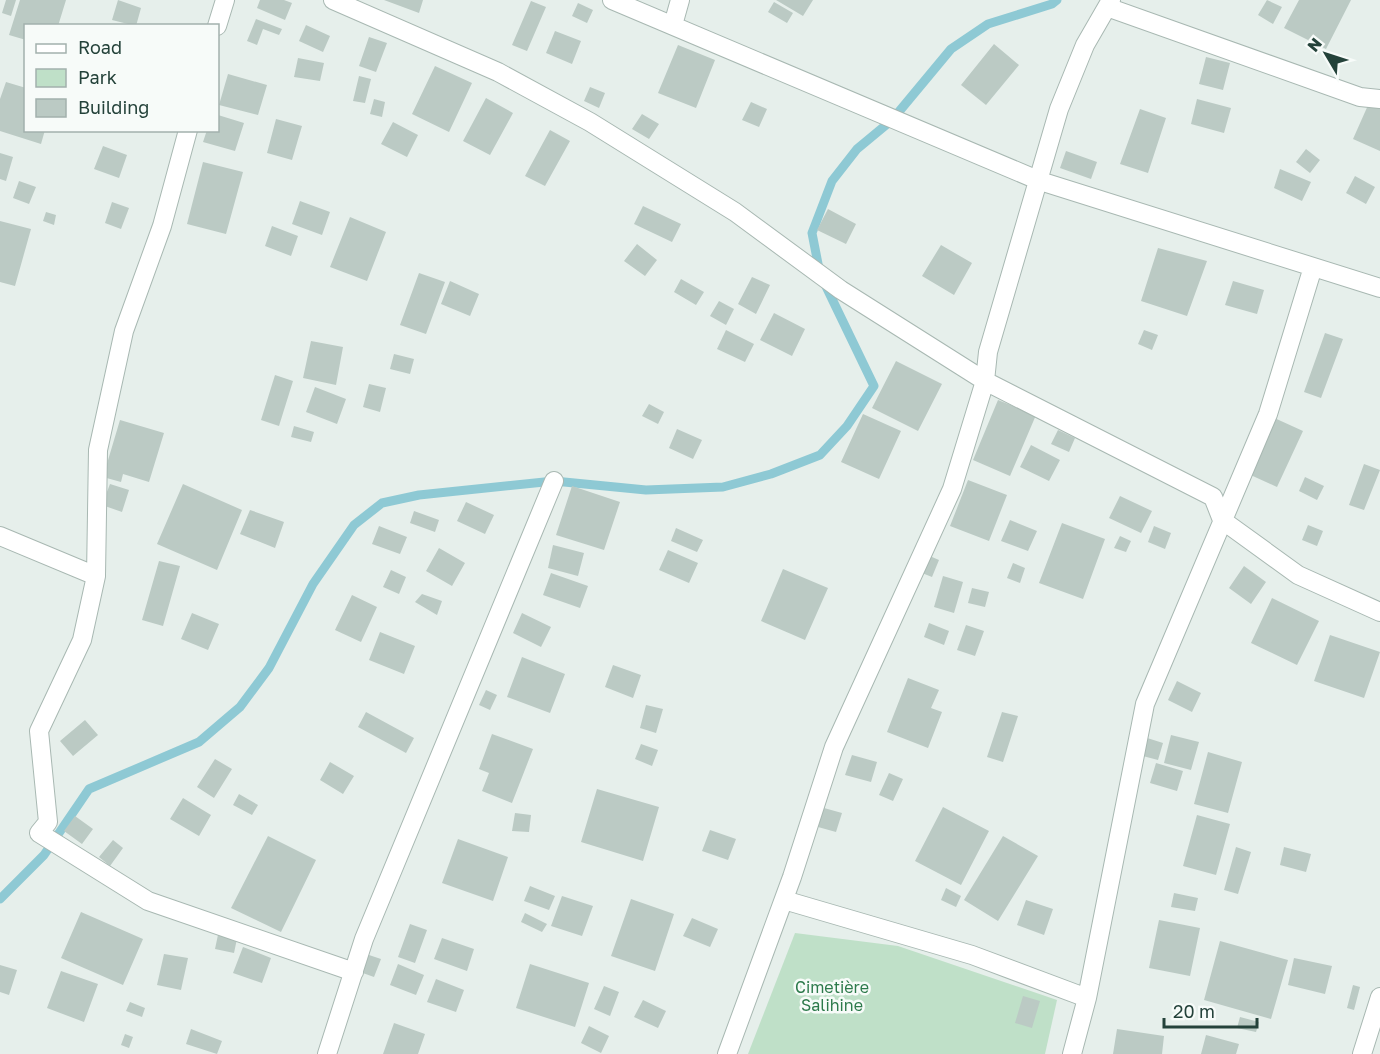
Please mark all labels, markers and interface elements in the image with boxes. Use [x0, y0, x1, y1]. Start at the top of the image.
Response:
legend [24, 24, 219, 132]
north arrow [1296, 24, 1356, 84]
text: N [1303, 34, 1326, 56]
text: Road [78, 36, 122, 58]
text: Park [78, 66, 117, 88]
text: Building [78, 96, 149, 118]
park label: Cimetière Salihine [795, 977, 869, 1015]
scale bar [1164, 991, 1257, 1029]
text: 20 m [1173, 1000, 1215, 1022]

